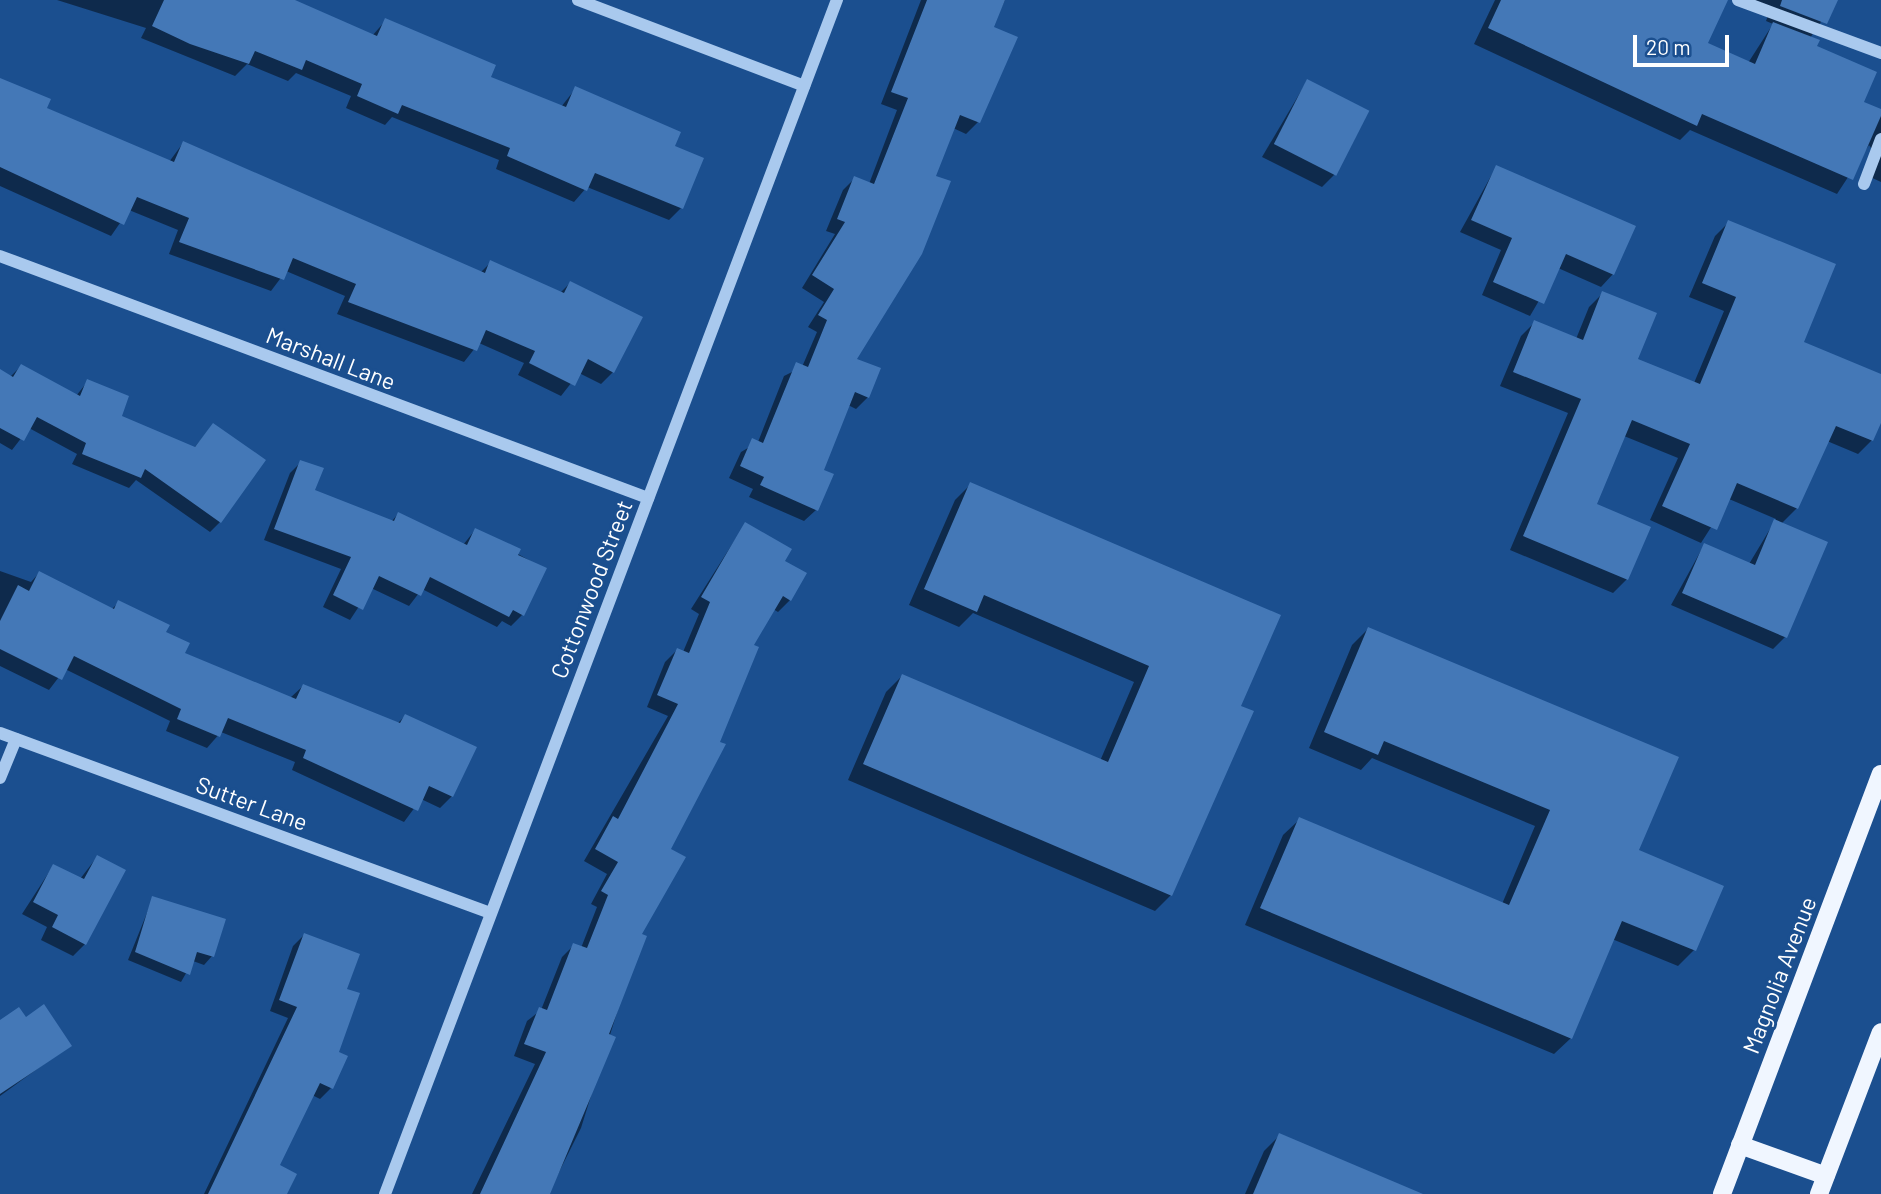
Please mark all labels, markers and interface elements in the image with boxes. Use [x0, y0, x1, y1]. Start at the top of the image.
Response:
scale bar [1636, 21, 1732, 65]
text: 20 m [1646, 34, 1691, 59]
street label: Marshall Lane [262, 321, 400, 395]
street label: Cottonwood Street [544, 496, 638, 682]
street label: Sutter Lane [192, 770, 312, 836]
street label: Magnolia Avenue [1736, 893, 1822, 1057]

